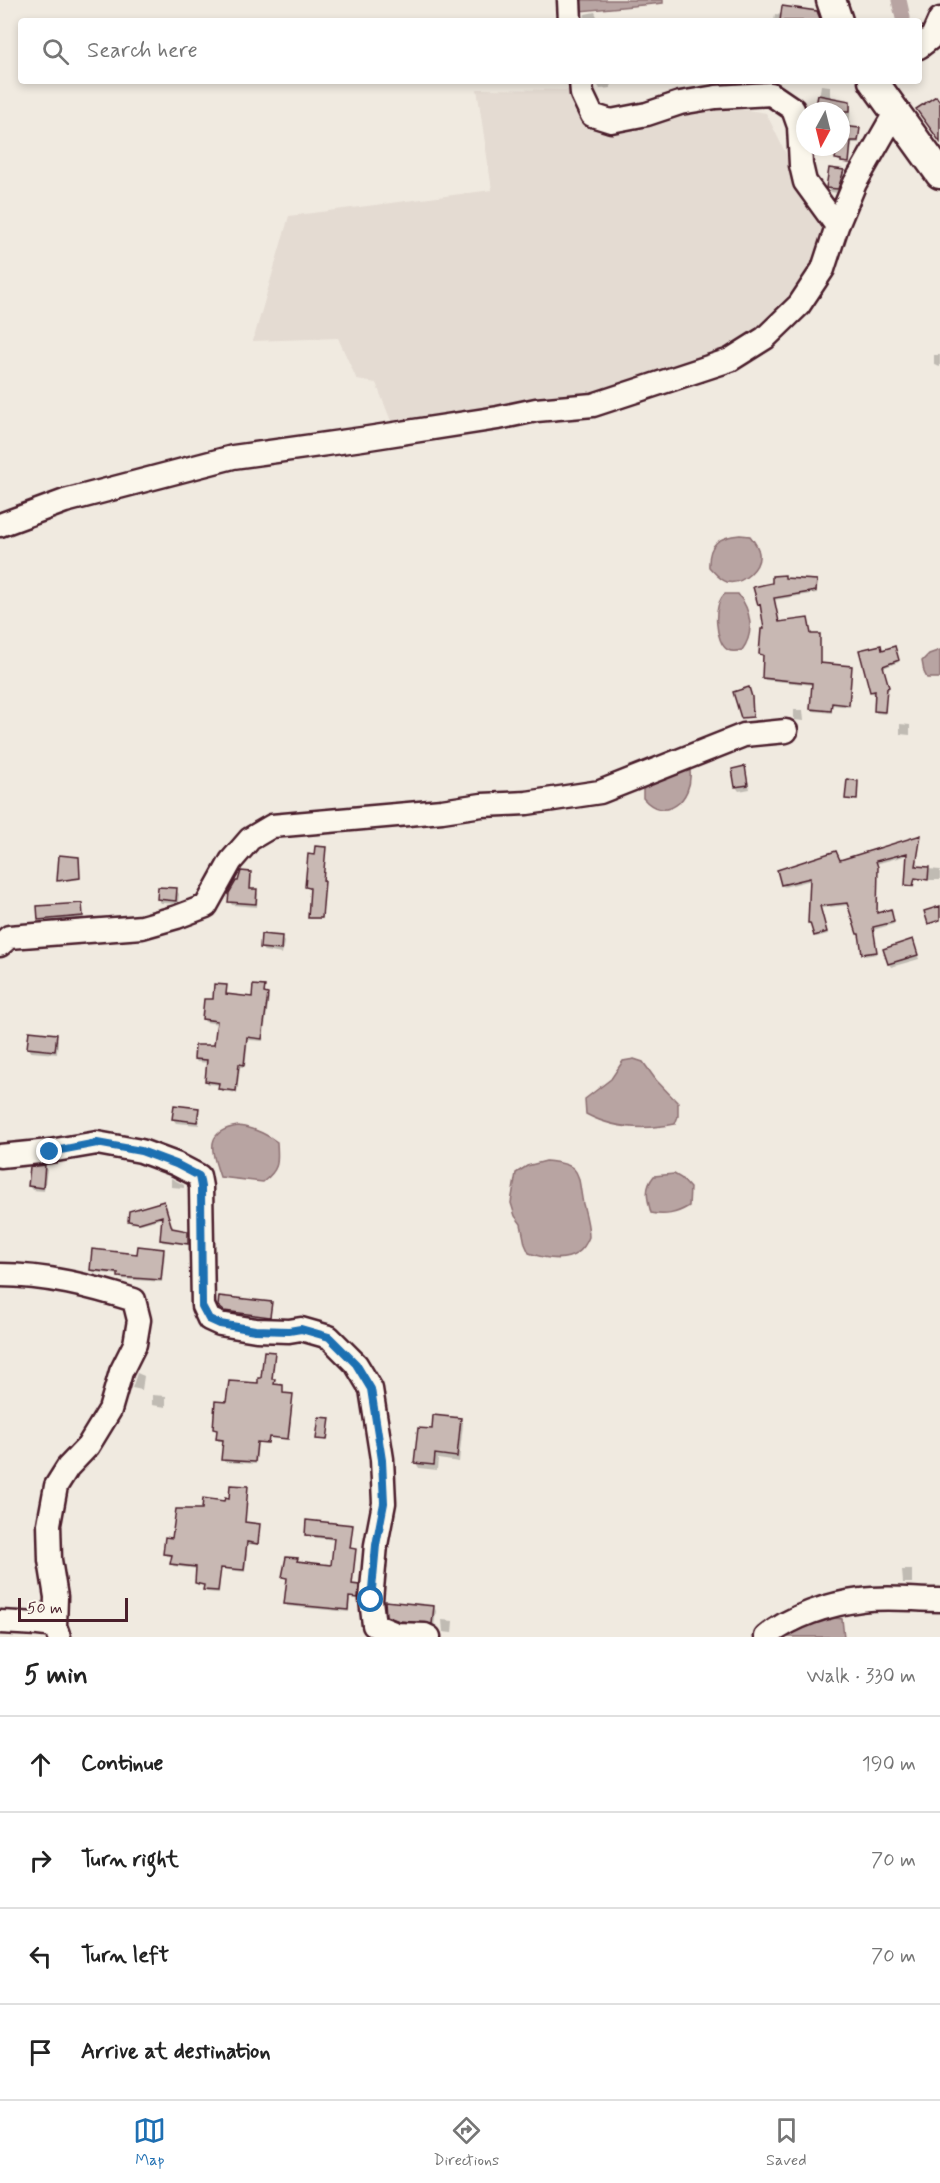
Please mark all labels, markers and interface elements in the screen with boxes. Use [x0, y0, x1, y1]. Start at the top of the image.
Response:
search box [18, 18, 922, 84]
icon: search [39, 35, 72, 68]
text: Search here [87, 37, 198, 65]
north arrow [796, 102, 850, 156]
route end [36, 1138, 62, 1164]
route start [357, 1586, 383, 1612]
scale bar [18, 1595, 128, 1622]
text: 50 m [27, 1598, 63, 1619]
text: 5 min [24, 1659, 88, 1693]
text: Walk · 330 m [807, 1663, 916, 1690]
icon: ahead [24, 1748, 57, 1781]
text: Continue [81, 1750, 163, 1778]
text: 190 m [862, 1751, 916, 1778]
icon: right [24, 1844, 57, 1877]
text: Turn right [81, 1846, 179, 1874]
text: 70 m [871, 1847, 916, 1874]
icon: left [24, 1940, 57, 1973]
text: Turn left [81, 1942, 169, 1970]
text: 70 m [871, 1943, 916, 1970]
icon: arrive [24, 2036, 57, 2069]
text: Arrive at destination [81, 2038, 271, 2066]
tab: Map [133, 2114, 166, 2171]
tab: Directions [433, 2114, 499, 2171]
tab: Saved [766, 2114, 807, 2171]

